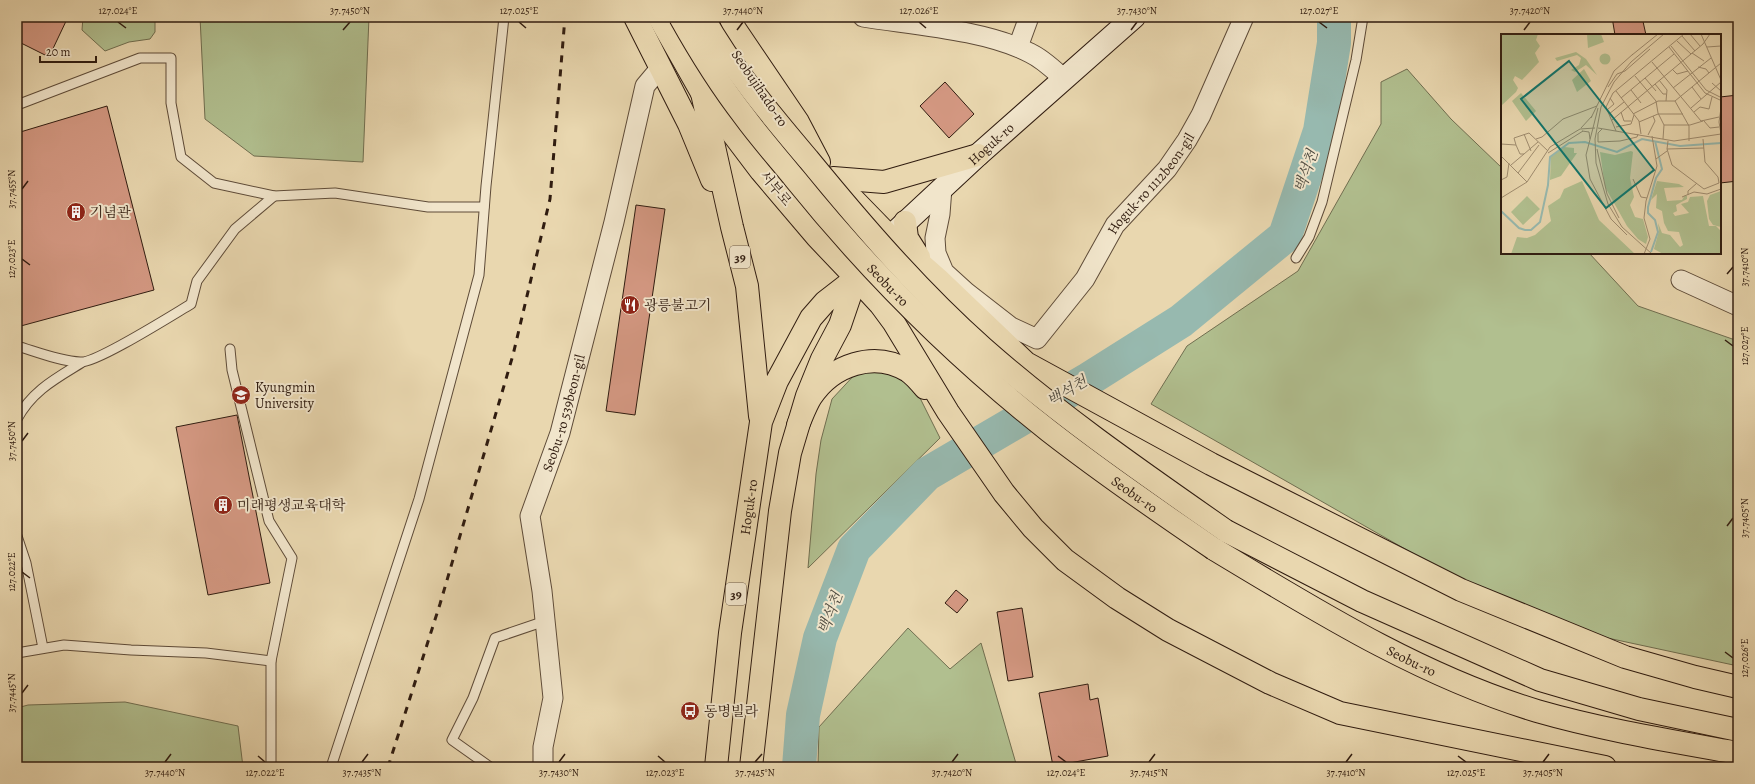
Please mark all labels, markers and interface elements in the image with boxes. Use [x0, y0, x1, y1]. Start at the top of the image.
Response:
text: 127.024°E [99, 4, 138, 17]
text: 37.7450°N [330, 4, 370, 17]
text: 127.025°E [500, 4, 538, 17]
text: 37.7440°N [723, 4, 763, 17]
text: 127.026°E [899, 4, 939, 17]
text: 37.7430°N [1117, 4, 1157, 17]
text: 127.027°E [1300, 4, 1338, 17]
text: 37.7420°N [1510, 4, 1550, 17]
inset map [1501, 34, 1721, 254]
scale bar [40, 38, 96, 64]
text: 20 m [46, 44, 70, 60]
street label: Seobujihado-ro [727, 46, 792, 130]
street label: Hoguk-ro [964, 118, 1018, 170]
street label: Hoguk-ro 1112beon-gil [1103, 129, 1199, 238]
water label: 백석천 [1289, 146, 1323, 195]
street label: 서부로 [755, 167, 796, 210]
text: 37.7455°N [5, 170, 18, 208]
building icon: 기념관 [65, 201, 87, 223]
place label: 기념관 [90, 203, 131, 222]
text: 127.023°E [5, 240, 18, 278]
road number: 39 [730, 246, 750, 268]
text: 37.7410°N [1738, 247, 1751, 287]
street label: Seobu-ro [863, 260, 913, 311]
restaurant icon: 광릉불고기 [619, 294, 641, 316]
place label: 광릉불고기 [644, 296, 712, 315]
text: 127.027°E [1738, 327, 1751, 365]
street label: Seobu-ro 539beon-gil [538, 352, 590, 475]
water label: 백석천 [1043, 370, 1092, 411]
place label: Kyungmin University [255, 378, 315, 413]
school or university icon: Kyungmin University [230, 384, 252, 406]
text: 37.7450°N [5, 421, 18, 461]
street label: Seobu-ro [1107, 472, 1161, 518]
street label: Hoguk-ro [736, 478, 762, 536]
building icon: 미래평생교육대학 [212, 494, 234, 516]
place label: 미래평생교육대학 [237, 496, 346, 515]
text: 37.7405°N [1738, 498, 1751, 538]
text: 127.022°E [5, 552, 18, 592]
road number: 39 [726, 583, 746, 605]
water label: 백석천 [813, 588, 848, 637]
text: 127.026°E [1738, 638, 1751, 678]
street label: Seobu-ro [1383, 641, 1439, 681]
text: 37.7445°N [5, 673, 18, 713]
bus stop icon: 동명빌라 [679, 700, 701, 722]
place label: 동명빌라 [704, 702, 759, 721]
text: 37.7440°N [145, 766, 185, 779]
text: 127.022°E [245, 766, 285, 779]
text: 37.7435°N [343, 766, 381, 779]
text: 37.7430°N [539, 766, 579, 779]
text: 127.023°E [646, 766, 684, 779]
text: 37.7425°N [735, 766, 775, 779]
text: 37.7420°N [932, 766, 972, 779]
text: 127.024°E [1047, 766, 1086, 779]
text: 37.7415°N [1130, 766, 1168, 779]
text: 37.7410°N [1326, 766, 1366, 779]
text: 127.025°E [1447, 766, 1485, 779]
text: 37.7405°N [1523, 766, 1563, 779]

